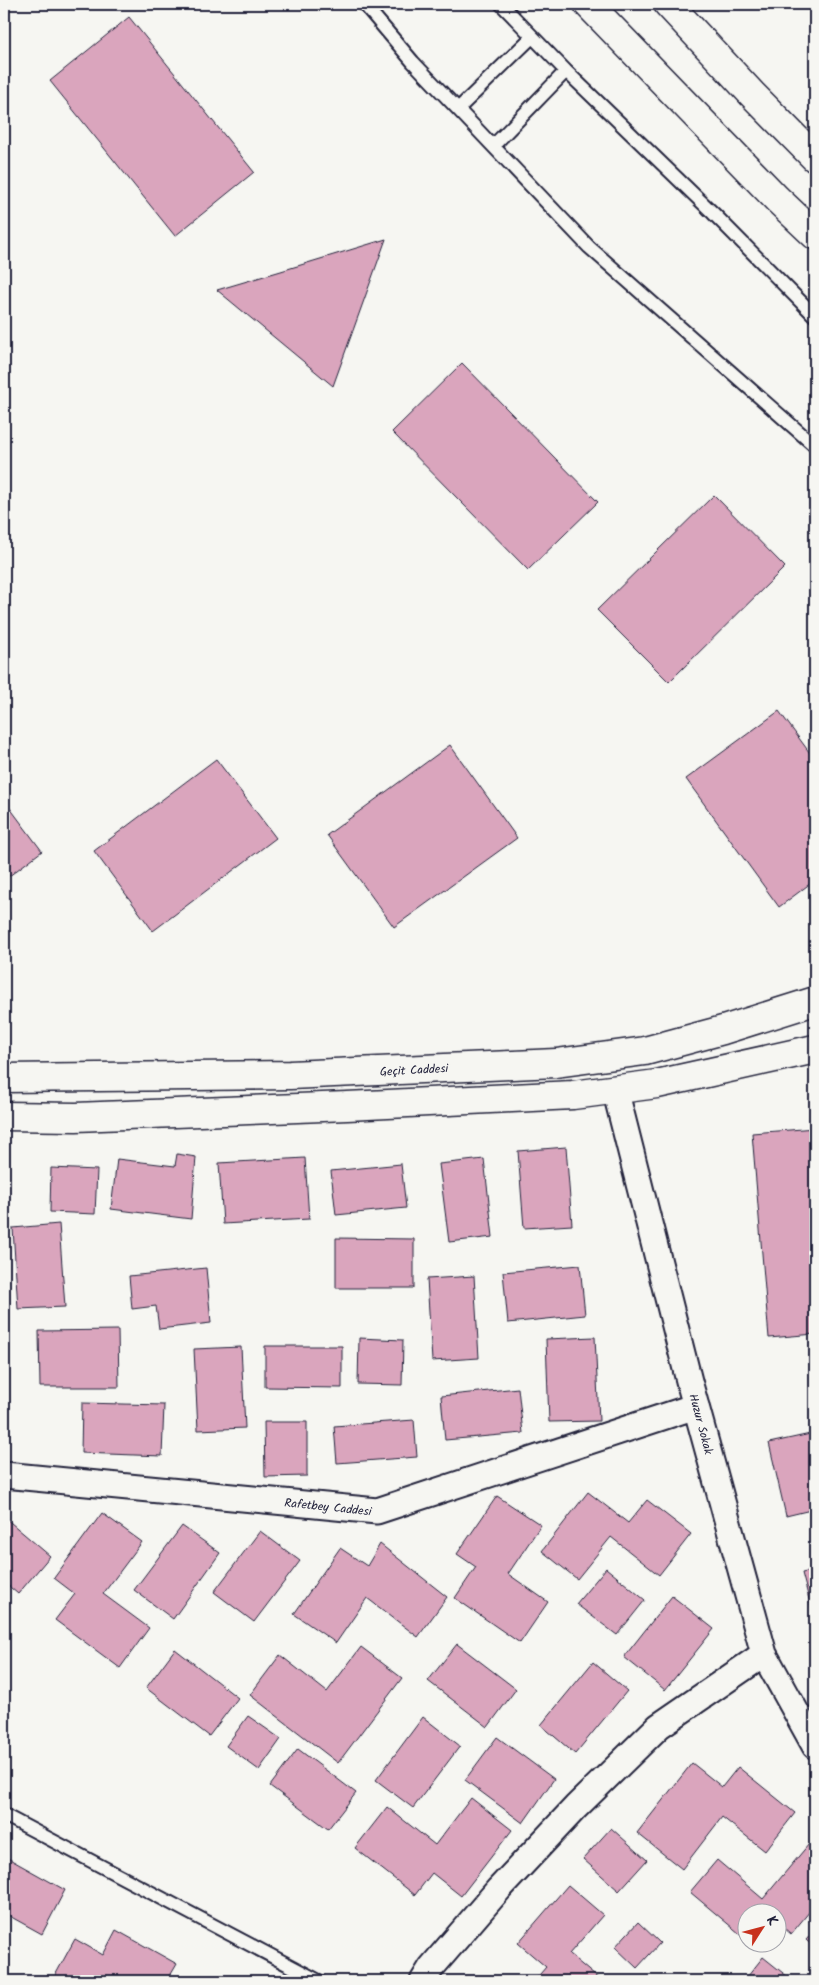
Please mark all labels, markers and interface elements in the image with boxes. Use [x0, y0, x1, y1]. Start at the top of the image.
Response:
street label: Geçit Caddesi [379, 1059, 450, 1082]
street label: Huzur Sokak [683, 1392, 718, 1457]
street label: Rafetbey Caddesi [283, 1493, 374, 1522]
north arrow [736, 1902, 786, 1952]
text: K [760, 1911, 783, 1931]

